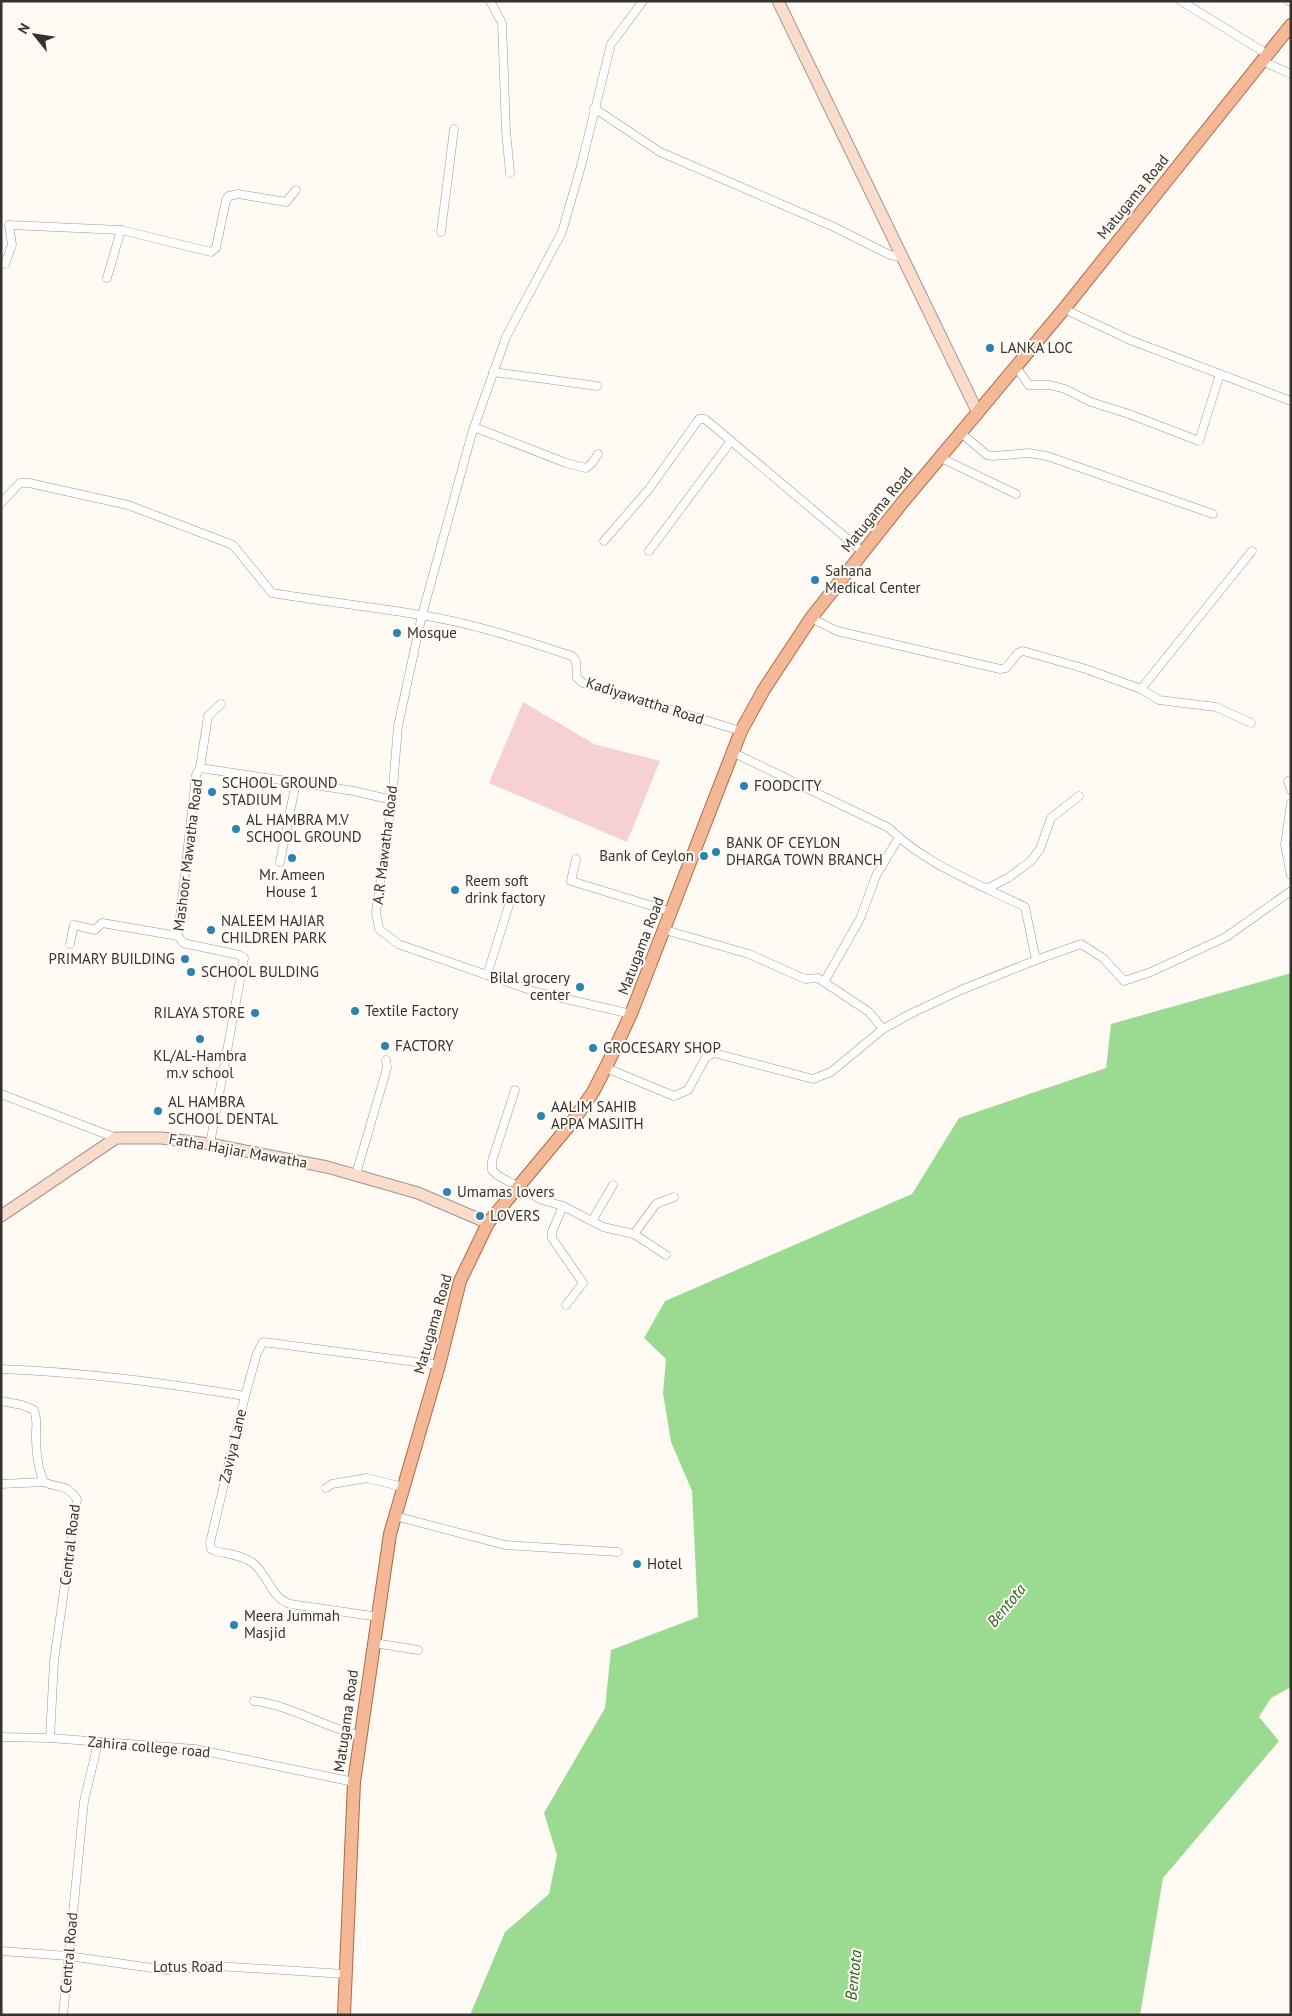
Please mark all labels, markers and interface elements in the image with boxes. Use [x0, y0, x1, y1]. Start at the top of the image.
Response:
north arrow [10, 10, 60, 60]
text: N [14, 20, 34, 37]
street label: Matugama Road [1093, 151, 1173, 243]
place label: LANKA LOC [1000, 338, 1073, 357]
marker: LANKA LOC [984, 342, 996, 354]
street label: Matugama Road [837, 464, 917, 556]
place label: Sahana Medical Center [825, 561, 921, 597]
marker: Sahana Medical Center [809, 574, 821, 586]
place label: Mosque [407, 623, 457, 642]
marker: Mosque [391, 627, 403, 639]
street label: Kadiyawattha Road [584, 673, 706, 729]
place label: SCHOOL GROUND STADIUM [222, 773, 338, 809]
place label: FOODCITY [754, 776, 822, 795]
street label: Mashoor Mawatha Road [169, 778, 206, 932]
marker: FOODCITY [738, 780, 750, 792]
street label: A.R Mawatha Road [368, 784, 401, 905]
marker: SCHOOL GROUND STADIUM [206, 786, 218, 798]
place label: AL HAMBRA M.V SCHOOL GROUND [246, 810, 362, 846]
marker: AL HAMBRA M.V SCHOOL GROUND [230, 823, 242, 835]
place label: BANK OF CEYLON DHARGA TOWN BRANCH [726, 833, 883, 869]
place label: Bank of Ceylon [599, 846, 694, 865]
marker: BANK OF CEYLON DHARGA TOWN BRANCH [710, 846, 722, 858]
marker: Bank of Ceylon [698, 850, 710, 862]
marker: Mr. Ameen House 1 [286, 852, 298, 864]
place label: Mr. Ameen House 1 [259, 865, 325, 901]
place label: Reem soft drink factory [465, 871, 545, 907]
marker: Reem soft drink factory [449, 884, 461, 896]
street label: Matugama Road [613, 894, 668, 997]
place label: NALEEM HAJIAR CHILDREN PARK [221, 911, 327, 947]
marker: NALEEM HAJIAR CHILDREN PARK [205, 924, 217, 936]
place label: PRIMARY BUILDING [49, 949, 175, 968]
marker: PRIMARY BUILDING [179, 953, 191, 965]
place label: SCHOOL BULDING [201, 962, 319, 981]
marker: SCHOOL BULDING [185, 966, 197, 978]
place label: Bilal grocery center [490, 968, 570, 1004]
marker: Bilal grocery center [574, 981, 586, 993]
place label: Textile Factory [365, 1001, 459, 1020]
place label: RILAYA STORE [154, 1003, 245, 1022]
marker: Textile Factory [349, 1005, 361, 1017]
marker: RILAYA STORE [249, 1007, 261, 1019]
marker: KL/AL-Hambra m.v school [194, 1033, 206, 1045]
place label: FACTORY [395, 1036, 454, 1055]
place label: GROCESARY SHOP [603, 1038, 721, 1057]
marker: FACTORY [379, 1040, 391, 1052]
marker: GROCESARY SHOP [587, 1042, 599, 1054]
place label: KL/AL-Hambra m.v school [153, 1046, 247, 1082]
place label: AL HAMBRA SCHOOL DENTAL [168, 1092, 278, 1128]
place label: AALIM SAHIB APPA MASJITH [551, 1097, 644, 1133]
marker: AL HAMBRA SCHOOL DENTAL [152, 1105, 164, 1117]
marker: AALIM SAHIB APPA MASJITH [535, 1110, 547, 1122]
street label: Fatha Hajiar Mawatha [167, 1129, 309, 1172]
place label: Umamas lovers [457, 1182, 555, 1201]
marker: Umamas lovers [441, 1186, 453, 1198]
place label: LOVERS [490, 1206, 540, 1225]
marker: LOVERS [474, 1210, 486, 1222]
street label: Matugama Road [409, 1272, 456, 1376]
street label: Zaviya Lane [215, 1407, 250, 1485]
street label: Central Road [55, 1503, 84, 1587]
place label: Hotel [647, 1554, 683, 1573]
marker: Hotel [631, 1558, 643, 1570]
water label: Bentota [982, 1579, 1030, 1631]
place label: Meera Jummah Masjid [244, 1606, 340, 1642]
marker: Meera Jummah Masjid [228, 1619, 240, 1631]
street label: Matugama Road [329, 1668, 362, 1773]
street label: Zahira college road [87, 1732, 211, 1761]
street label: Central Road [55, 1911, 82, 1994]
water label: Bentota [840, 1949, 866, 2001]
street label: Lotus Road [153, 1957, 223, 1976]

